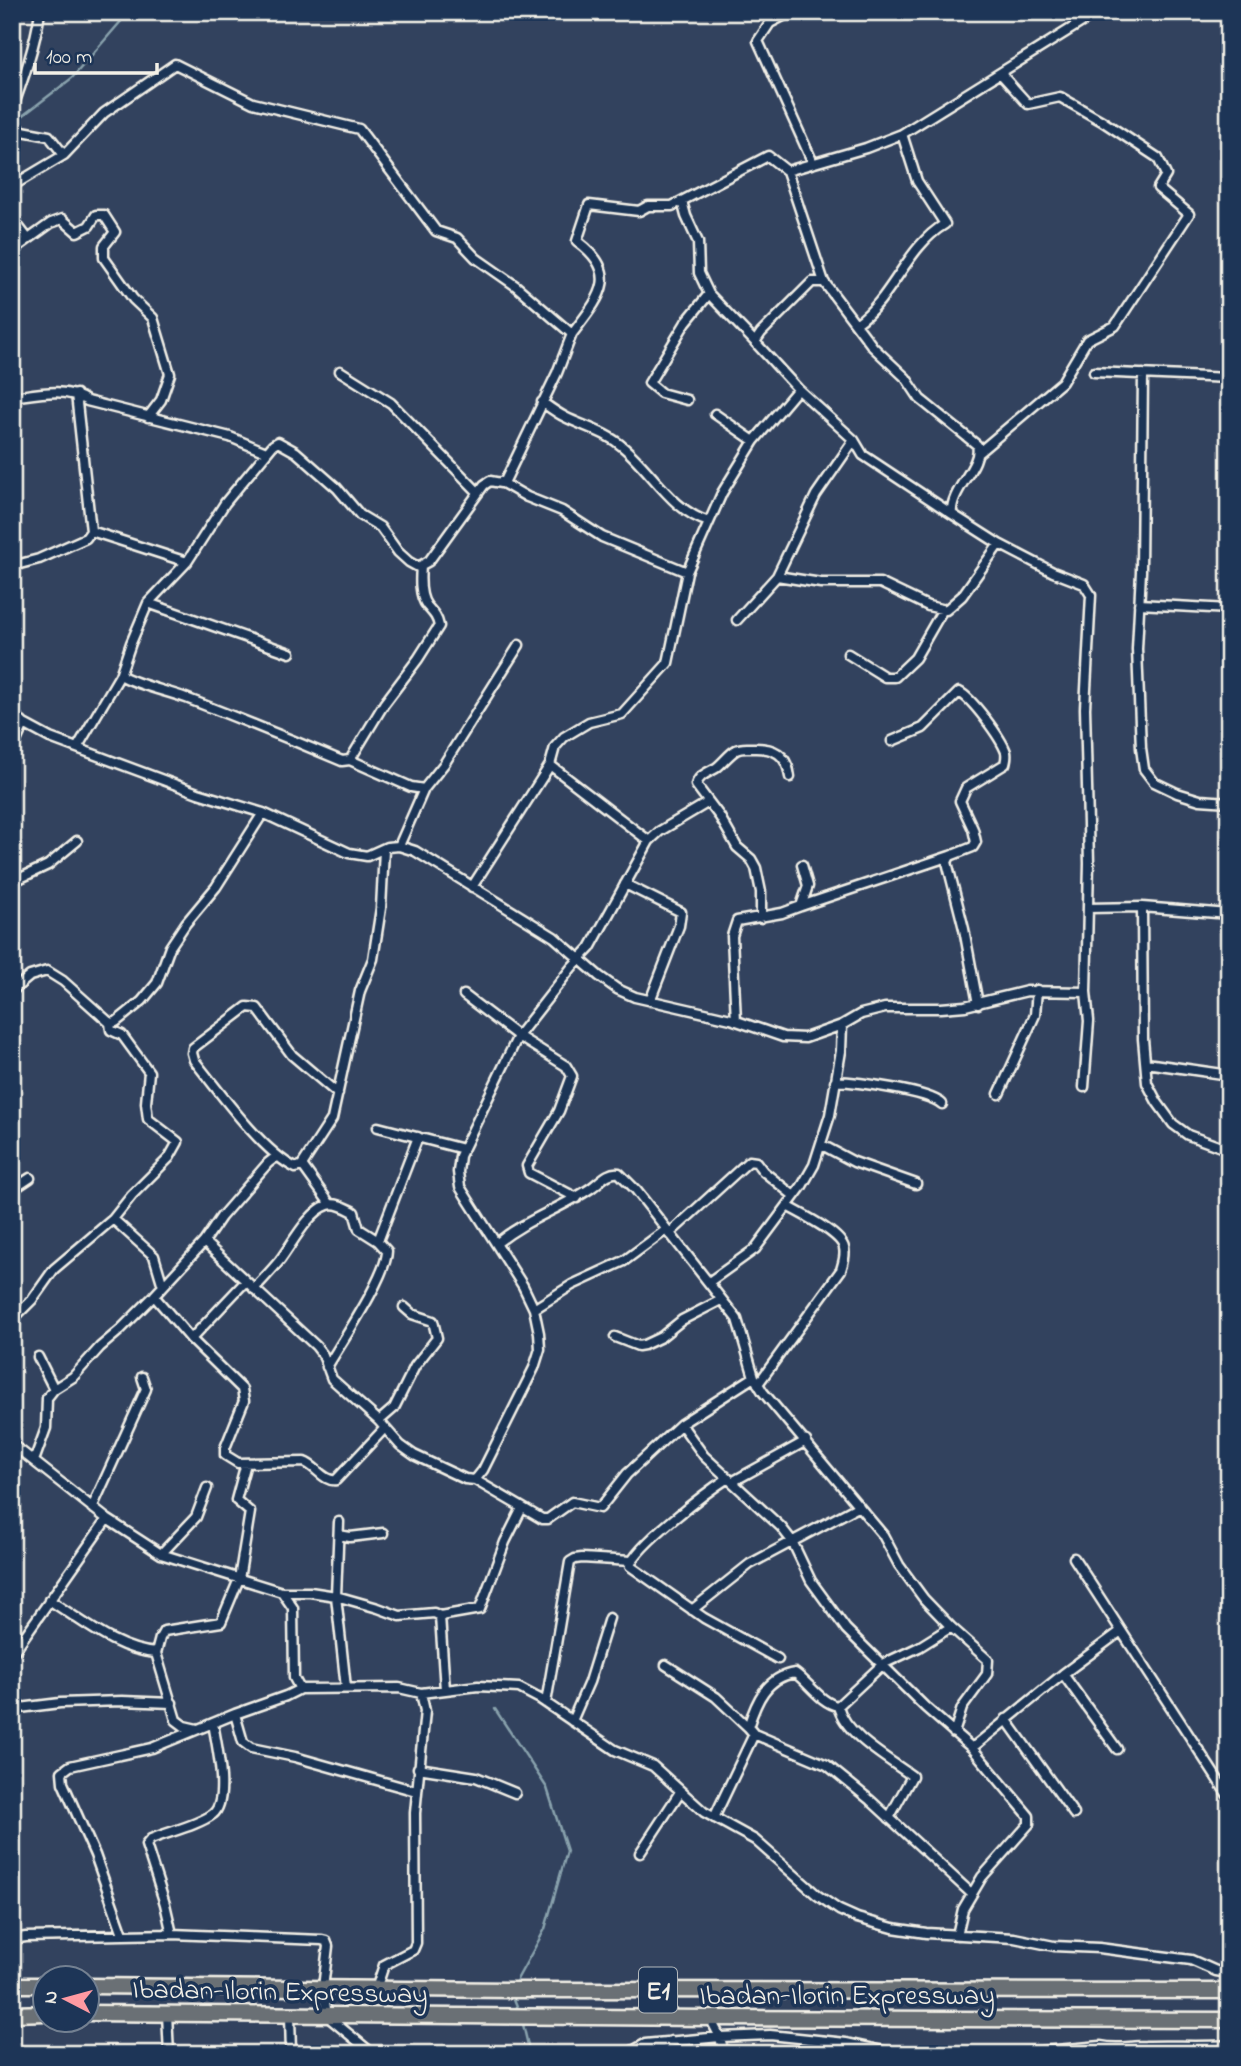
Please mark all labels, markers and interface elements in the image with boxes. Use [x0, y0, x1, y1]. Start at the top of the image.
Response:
scale bar [35, 32, 158, 76]
text: 100 m [46, 43, 92, 73]
north arrow [32, 1965, 102, 2035]
road number: E1 [639, 1968, 677, 2012]
street label: Ibadan-Ilorin Expressway [132, 1970, 428, 2017]
street label: Ibadan-Ilorin Expressway [699, 1977, 995, 2018]
text: N [37, 1990, 66, 2005]

